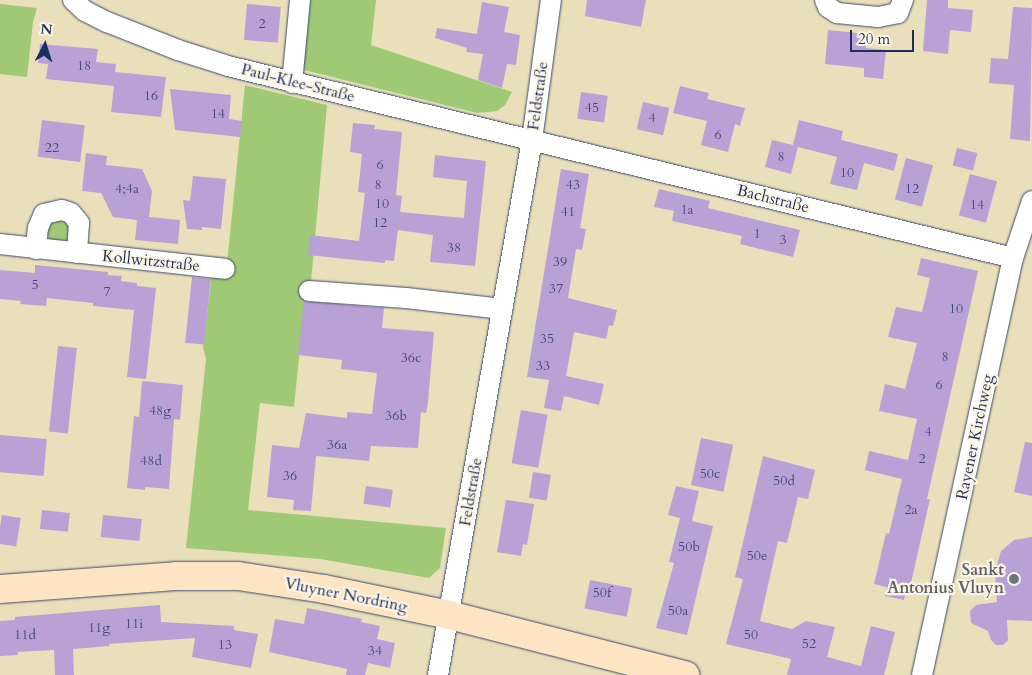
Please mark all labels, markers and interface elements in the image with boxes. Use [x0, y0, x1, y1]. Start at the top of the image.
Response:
house number: 2 [258, 16, 266, 32]
north arrow [20, 20, 70, 70]
text: N [39, 20, 53, 40]
scale bar [852, 20, 916, 52]
text: 20 m [858, 29, 890, 49]
house number: 18 [77, 58, 91, 74]
street label: Paul-Klee-Straße [239, 60, 357, 106]
street label: Feldstraße [524, 61, 552, 131]
house number: 16 [144, 88, 158, 104]
house number: 45 [585, 100, 599, 116]
house number: 14 [211, 106, 225, 122]
house number: 4 [648, 110, 656, 126]
house number: 6 [714, 127, 722, 143]
house number: 22 [45, 140, 59, 156]
house number: 8 [777, 149, 785, 165]
house number: 6 [376, 157, 384, 173]
house number: 10 [840, 165, 854, 181]
house number: 8 [374, 177, 382, 193]
house number: 43 [566, 177, 580, 193]
house number: 4;4a [115, 181, 139, 197]
street label: Bachstraße [735, 181, 811, 217]
house number: 12 [905, 181, 919, 197]
house number: 10 [375, 196, 389, 212]
house number: 14 [970, 197, 984, 213]
house number: 1a [680, 202, 694, 218]
house number: 41 [561, 204, 575, 220]
house number: 12 [373, 215, 387, 231]
house number: 1 [753, 226, 761, 242]
house number: 3 [779, 232, 787, 248]
house number: 38 [447, 240, 461, 256]
street label: Kollwitzstraße [101, 246, 201, 276]
house number: 39 [553, 254, 567, 270]
house number: 5 [31, 277, 39, 293]
house number: 37 [549, 281, 563, 297]
house number: 7 [103, 284, 111, 300]
house number: 10 [949, 301, 963, 317]
house number: 35 [540, 331, 554, 347]
house number: 8 [941, 349, 949, 365]
house number: 36c [401, 350, 421, 366]
house number: 33 [536, 358, 550, 374]
street label: Rayener Kirchweg [952, 373, 998, 501]
house number: 6 [935, 377, 943, 393]
house number: 48g [149, 403, 171, 419]
house number: 36b [385, 408, 407, 424]
house number: 4 [924, 424, 932, 440]
house number: 36a [327, 437, 347, 453]
house number: 2 [918, 451, 926, 467]
house number: 48d [140, 453, 162, 469]
street label: Feldstraße [456, 456, 486, 528]
house number: 50c [700, 466, 720, 482]
house number: 36 [283, 468, 297, 484]
house number: 50d [773, 473, 795, 489]
house number: 2a [904, 502, 918, 518]
house number: 50b [678, 539, 700, 555]
house number: 50e [747, 548, 767, 564]
place label: Sankt Antonius Vluyn [887, 560, 1004, 598]
marker: Sankt Antonius Vluyn [1008, 573, 1020, 585]
street label: Vluyner Nordring [283, 574, 409, 616]
house number: 50f [593, 585, 611, 601]
house number: 50a [668, 603, 688, 619]
house number: 11i [125, 616, 143, 632]
house number: 11g [88, 620, 110, 636]
house number: 11d [14, 627, 36, 643]
house number: 50 [744, 627, 758, 643]
house number: 52 [802, 636, 816, 652]
house number: 13 [218, 637, 232, 653]
house number: 34 [368, 643, 382, 659]

